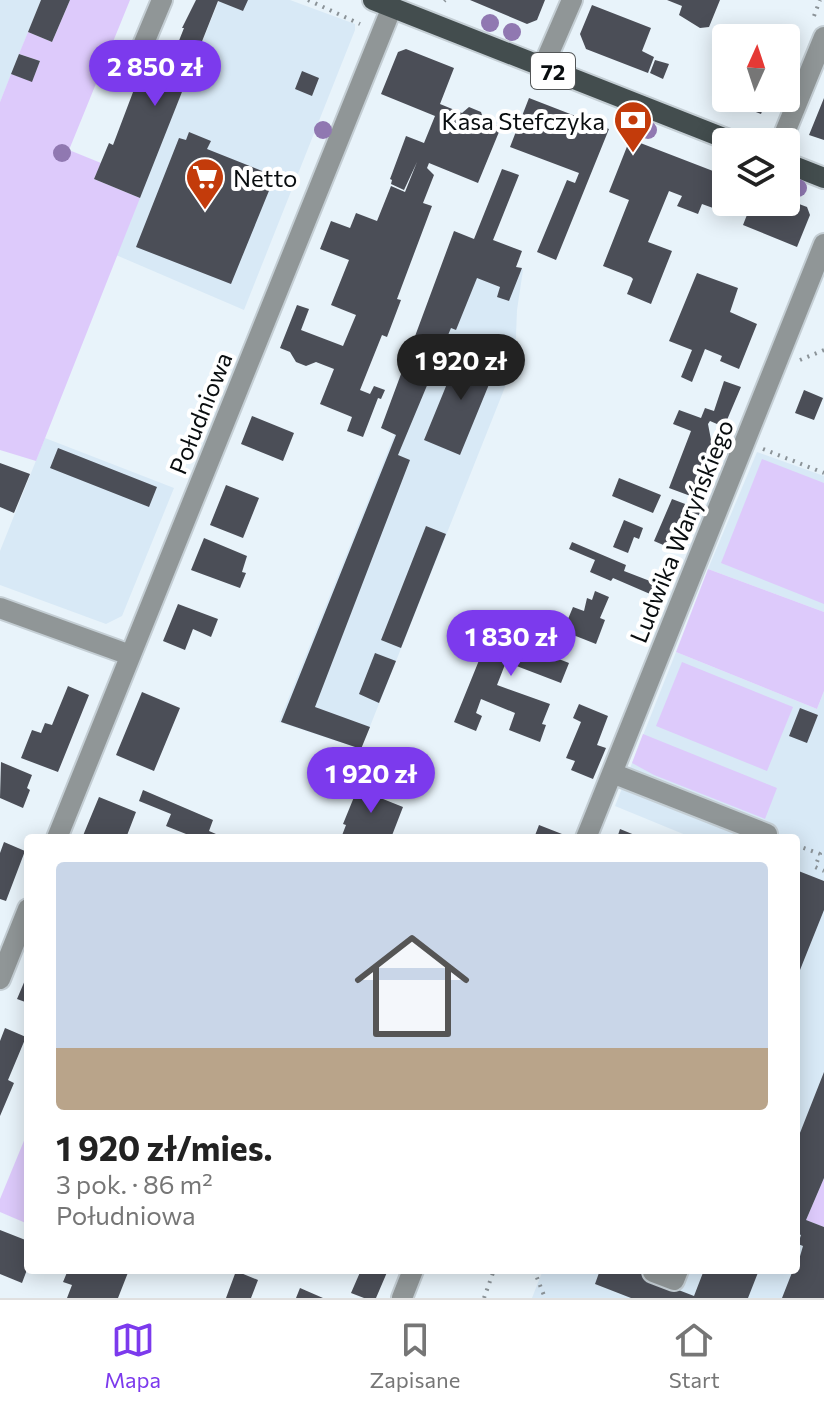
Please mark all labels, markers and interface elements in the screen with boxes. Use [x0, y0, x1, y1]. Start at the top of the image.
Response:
north arrow [712, 24, 800, 112]
map controls [712, 24, 800, 216]
pin: 2 850 zł [72, 40, 238, 108]
text: 2 850 zł [107, 50, 203, 81]
road number: 72 [531, 53, 575, 89]
bank icon: Kasa Stefczyka [612, 99, 654, 154]
place label: Kasa Stefczyka [442, 106, 605, 135]
button: layers [712, 128, 800, 216]
supermarket icon: Netto [184, 156, 226, 211]
place label: Netto [233, 163, 297, 192]
pin: 1 920 zł [378, 334, 544, 402]
text: 1 920 zł [415, 344, 507, 375]
street label: Południowa [162, 348, 238, 478]
street label: Ludwika Waryńskiego [623, 415, 739, 647]
pin: 1 830 zł [428, 610, 594, 678]
text: 1 830 zł [465, 620, 557, 651]
pin: 1 920 zł [288, 747, 454, 815]
text: 1 920 zł [325, 757, 417, 788]
icon: home [340, 914, 484, 1058]
text: 1 920 zł/mies. [56, 1126, 272, 1168]
text: 3 pok. · 86 m² [56, 1168, 213, 1199]
text: Południowa [56, 1199, 196, 1230]
tab: Mapa [104, 1318, 161, 1393]
tab: Zapisane [370, 1318, 460, 1393]
tab: Start [669, 1318, 720, 1393]

